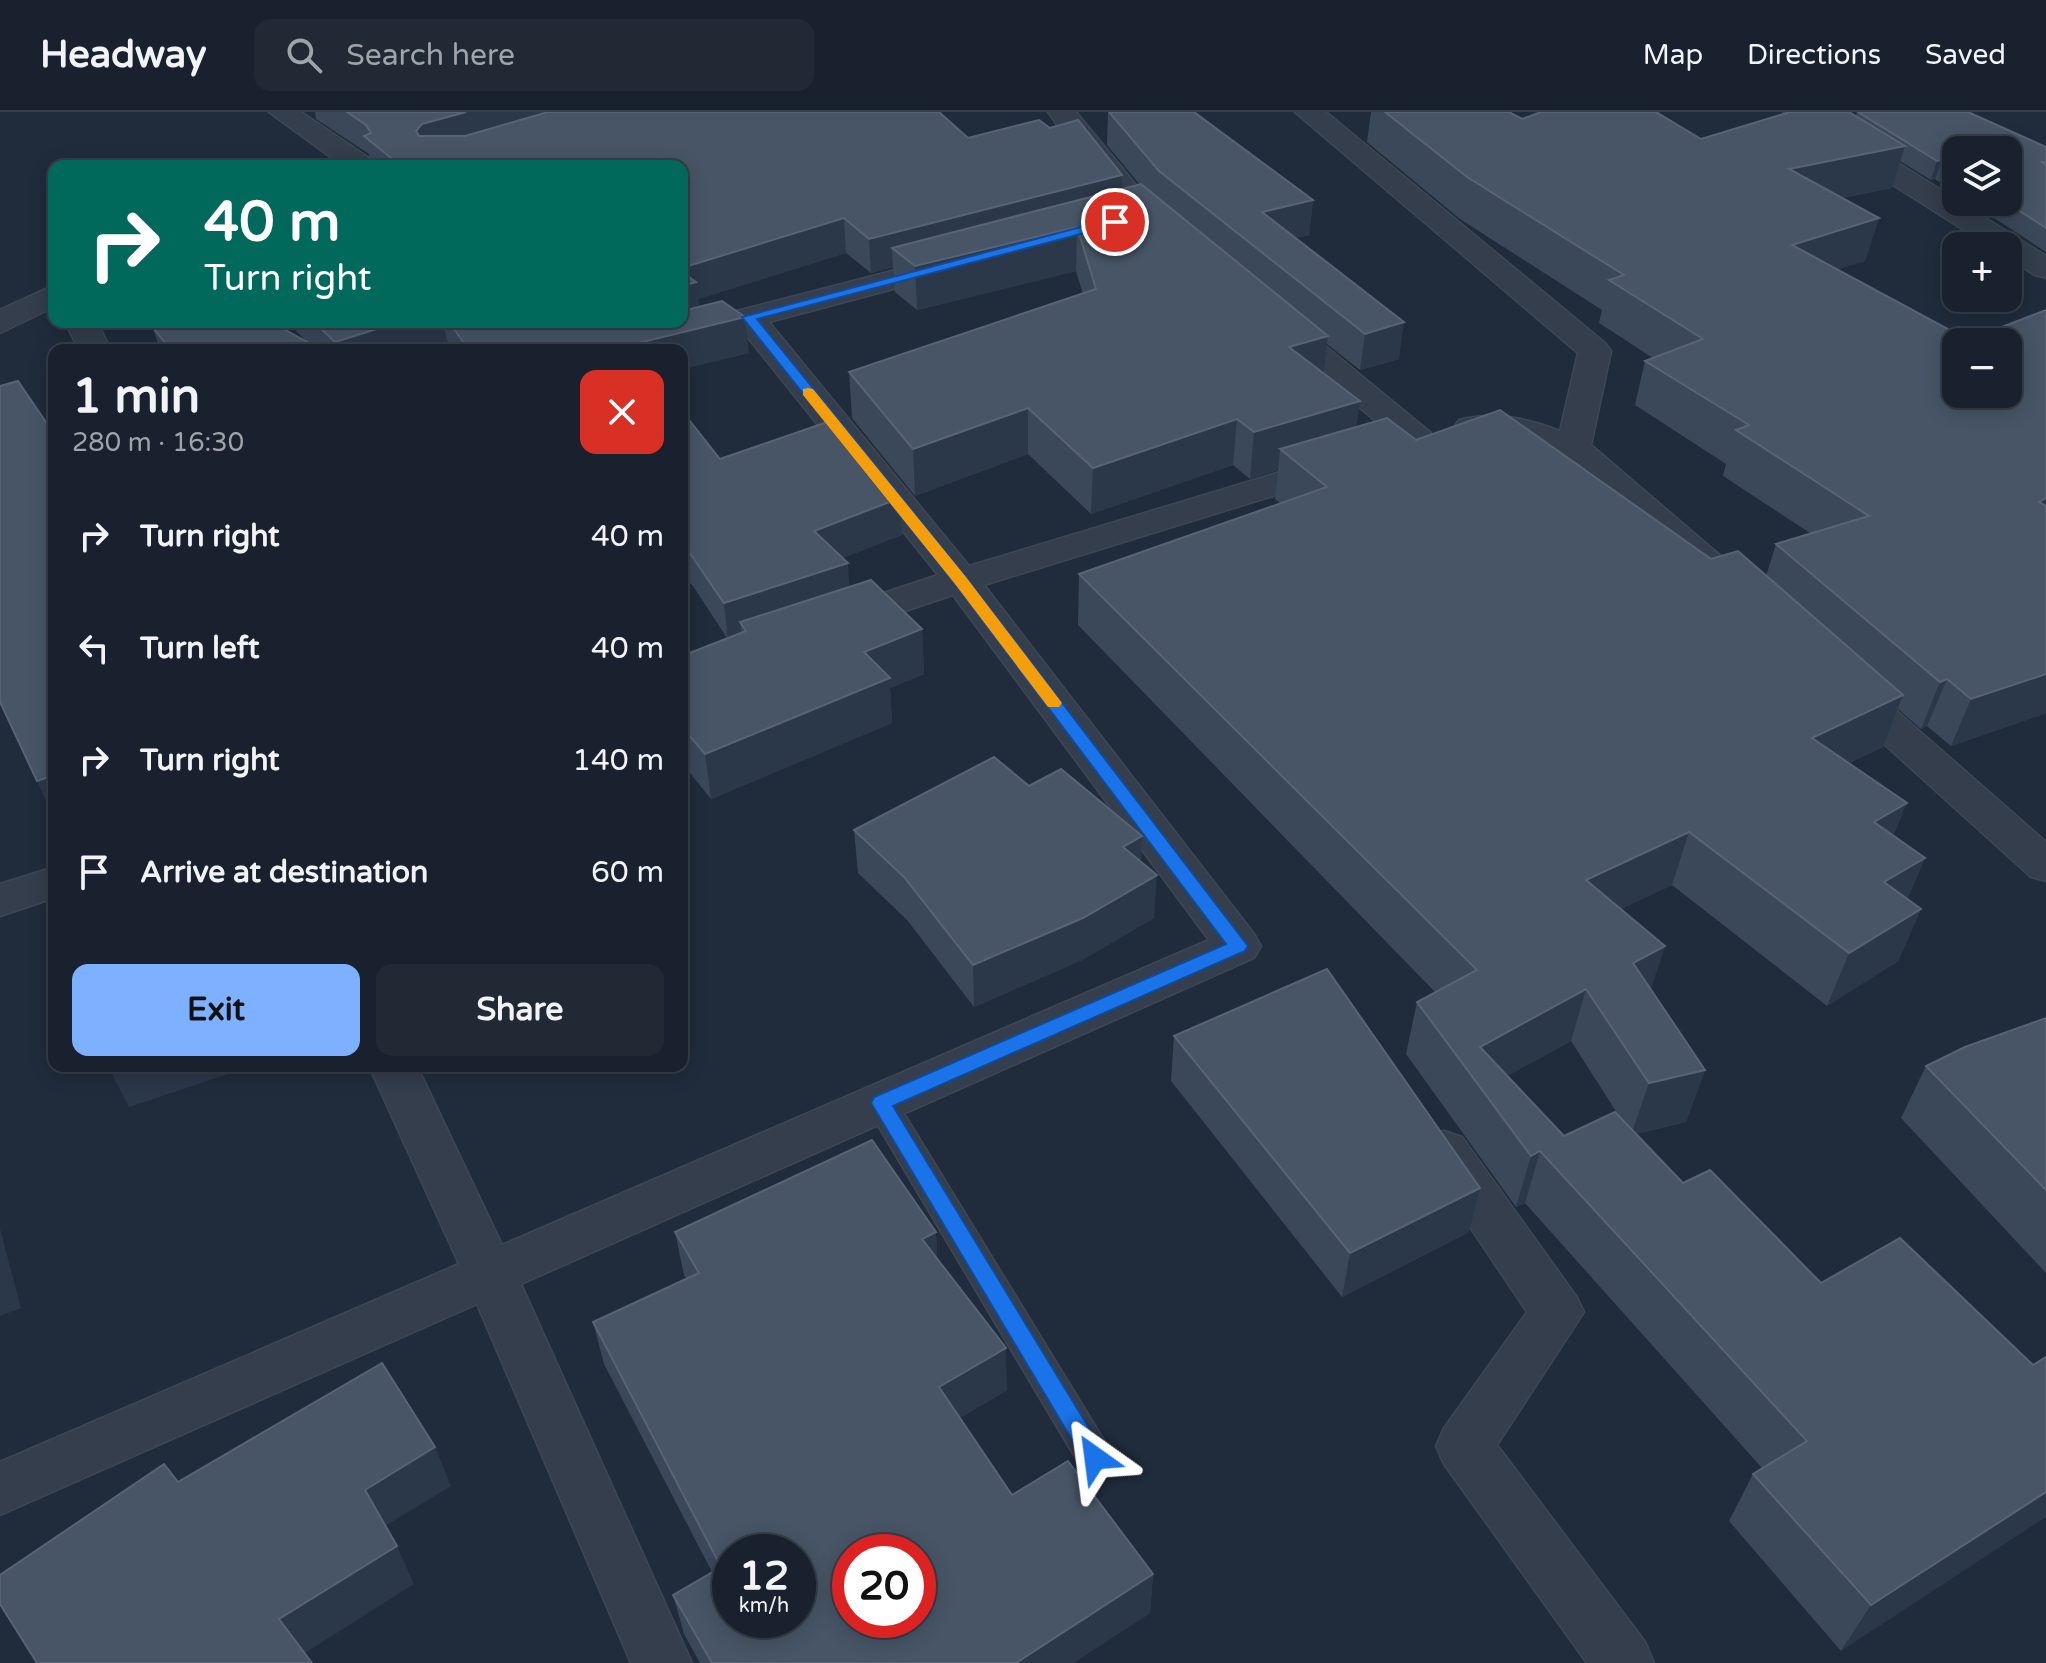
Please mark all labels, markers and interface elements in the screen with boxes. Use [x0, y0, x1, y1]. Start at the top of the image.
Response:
search box [254, 19, 814, 91]
text: Headway [40, 32, 206, 78]
icon: search [282, 33, 326, 77]
text: Search here [346, 37, 515, 74]
text: Map [1643, 38, 1703, 72]
text: Directions [1747, 38, 1881, 72]
text: Saved [1925, 38, 2006, 72]
map controls [1942, 136, 2022, 408]
button: layers [1942, 136, 2022, 216]
pin [1081, 188, 1149, 256]
text: 40 m [204, 189, 340, 256]
icon: right [72, 192, 176, 296]
icon: arrive [1093, 200, 1137, 244]
button: + [1942, 232, 2022, 312]
text: Turn right [204, 257, 371, 300]
button: − [1942, 328, 2022, 408]
text: 1 min [72, 368, 200, 426]
button: close [580, 370, 664, 454]
text: 280 m · 16:30 [72, 427, 244, 458]
icon: right [72, 514, 116, 558]
text: Turn right [140, 518, 280, 555]
text: 40 m [591, 518, 664, 555]
icon: left [72, 626, 116, 670]
text: Turn left [140, 630, 259, 667]
text: 40 m [591, 630, 664, 667]
icon: right [72, 738, 116, 782]
text: Turn right [140, 742, 280, 779]
text: 140 m [572, 742, 664, 779]
icon: arrive [72, 850, 116, 894]
text: Arrive at destination [140, 854, 428, 891]
text: 60 m [591, 854, 664, 891]
button: Exit [72, 964, 360, 1056]
button: Share [376, 964, 664, 1056]
position arrow [1053, 1416, 1137, 1500]
speed limit sign: 20 [832, 1534, 936, 1638]
text: 12 [739, 1552, 789, 1600]
text: km/h [739, 1594, 789, 1618]

